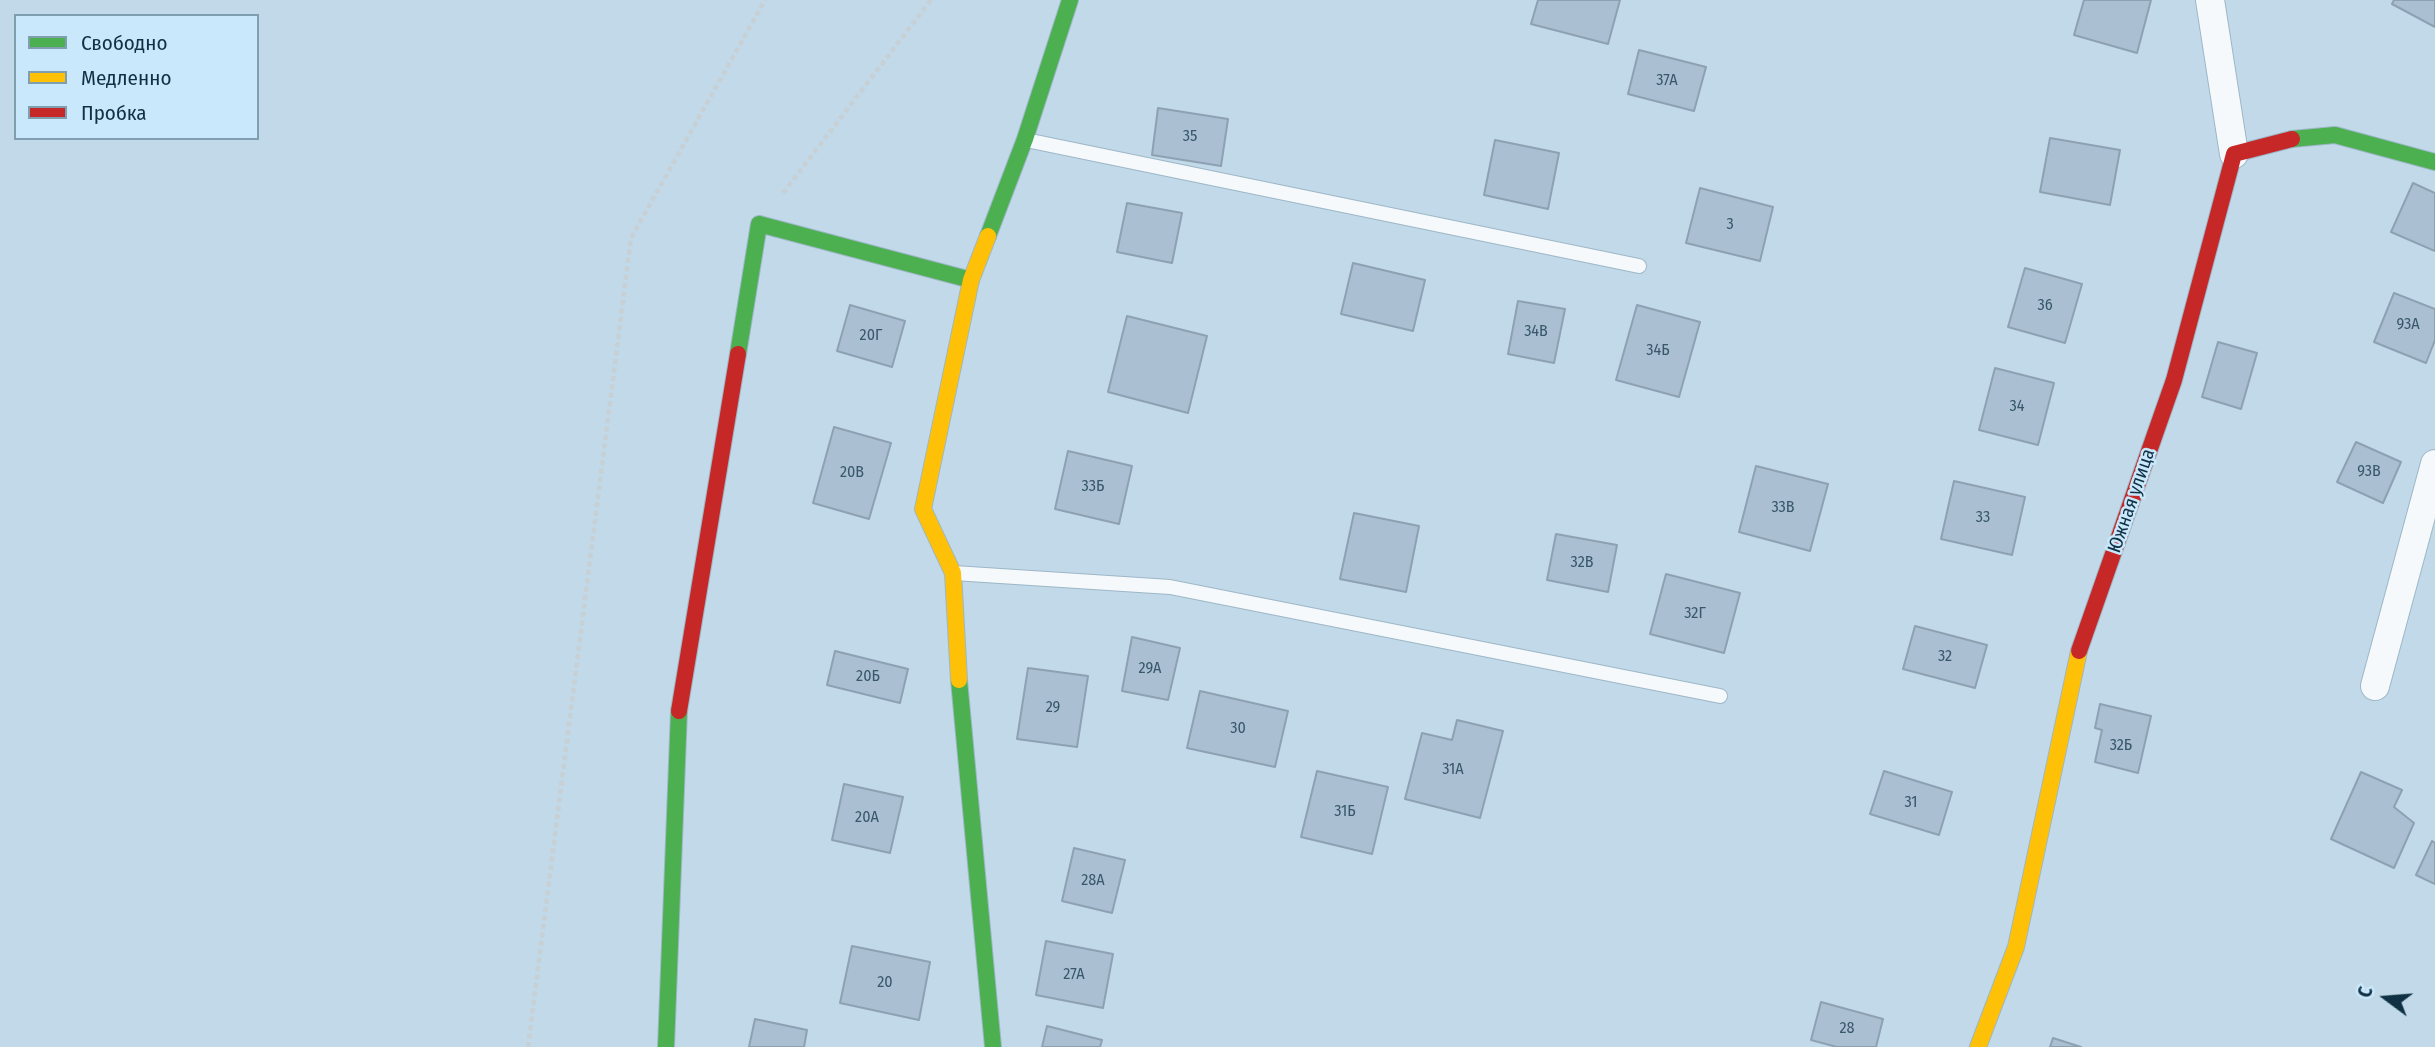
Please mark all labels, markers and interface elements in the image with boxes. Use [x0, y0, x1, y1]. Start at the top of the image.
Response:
legend [14, 14, 259, 140]
text: Свободно [81, 30, 167, 56]
text: Медленно [81, 65, 171, 91]
house number: 37А [1656, 71, 1678, 91]
text: Пробка [81, 100, 147, 126]
house number: 35 [1183, 127, 1197, 147]
house number: 3 [1726, 215, 1734, 235]
house number: 36 [2037, 296, 2053, 316]
house number: 93А [2396, 315, 2420, 335]
house number: 34В [1524, 322, 1548, 342]
house number: 20Г [860, 326, 882, 346]
house number: 34Б [1646, 341, 1670, 361]
house number: 34 [2010, 397, 2024, 417]
street label: Южная улица [2104, 446, 2160, 556]
house number: 93В [2357, 462, 2381, 482]
house number: 20В [840, 463, 864, 483]
house number: 33Б [1082, 477, 1104, 497]
house number: 33В [1771, 498, 1795, 518]
house number: 33 [1976, 508, 1990, 528]
house number: 32В [1571, 553, 1593, 573]
house number: 32Г [1684, 604, 1706, 624]
house number: 32 [1938, 647, 1952, 667]
house number: 29А [1139, 659, 1161, 679]
house number: 20Б [856, 667, 880, 687]
house number: 29 [1046, 698, 1060, 718]
house number: 30 [1230, 719, 1246, 739]
house number: 32Б [2110, 736, 2132, 756]
house number: 31А [1442, 760, 1464, 780]
house number: 31 [1904, 793, 1918, 813]
house number: 31Б [1334, 802, 1356, 822]
house number: 20А [855, 808, 879, 828]
house number: 28А [1081, 871, 1105, 891]
north arrow [2351, 963, 2421, 1033]
house number: 27А [1063, 965, 1085, 985]
house number: 20 [877, 973, 893, 993]
text: С [2353, 984, 2378, 1000]
house number: 28 [1839, 1019, 1855, 1039]

